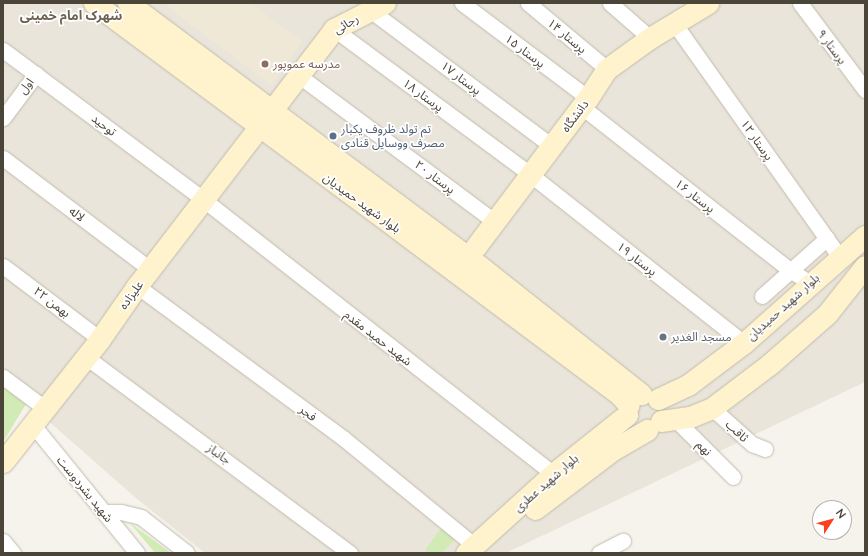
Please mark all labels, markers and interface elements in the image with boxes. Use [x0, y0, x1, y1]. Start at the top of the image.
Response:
district label: شهرک امام خمینی [20, 7, 122, 23]
street label: رجائی [331, 11, 361, 37]
street label: پرستار ۱۴ [545, 16, 589, 56]
street label: پرستار ۹ [814, 27, 850, 67]
street label: پرستار ۱۵ [502, 31, 548, 71]
place label: مدرسه عموپور [273, 57, 340, 71]
street label: پرستار ۱۷ [438, 58, 484, 98]
marker: مدرسه عموپور [260, 59, 270, 69]
street label: اول [15, 75, 37, 97]
street label: پرستار ۱۸ [400, 75, 446, 115]
street label: دانشگاه [558, 97, 592, 135]
street label: توحید [89, 111, 119, 139]
street label: پرستار ۱۲ [738, 117, 776, 163]
place label: تم تولد ظروف یکبار مصرف ووسایل قنادی [341, 122, 445, 150]
marker: تم تولد ظروف یکبار مصرف ووسایل قنادی [328, 131, 338, 141]
street label: پرستار ۲۰ [412, 157, 458, 197]
street label: بلوار شهید حمیدیان [320, 170, 404, 236]
street label: پرستار ۱۶ [672, 176, 718, 216]
street label: لاله [66, 203, 88, 225]
street label: پرستار ۱۹ [614, 239, 660, 279]
street label: بلوار شهید حمیدیان [744, 271, 822, 343]
street label: علیزاده [116, 278, 146, 312]
street label: ۲۲ بهمن [31, 284, 73, 320]
street label: شهید حمید مقدم [341, 307, 415, 369]
place label: مسجد الغدیر [671, 330, 732, 344]
marker: مسجد الغدیر [658, 332, 668, 342]
street label: فجر [297, 402, 319, 424]
street label: ثاقب [723, 417, 751, 445]
street label: نهم [693, 437, 715, 459]
street label: جانباز [204, 441, 234, 467]
street label: بلوار شهید عطری [511, 451, 581, 515]
street label: شهید بشردوست [54, 453, 116, 525]
north arrow [812, 500, 852, 540]
text: N [834, 506, 849, 520]

